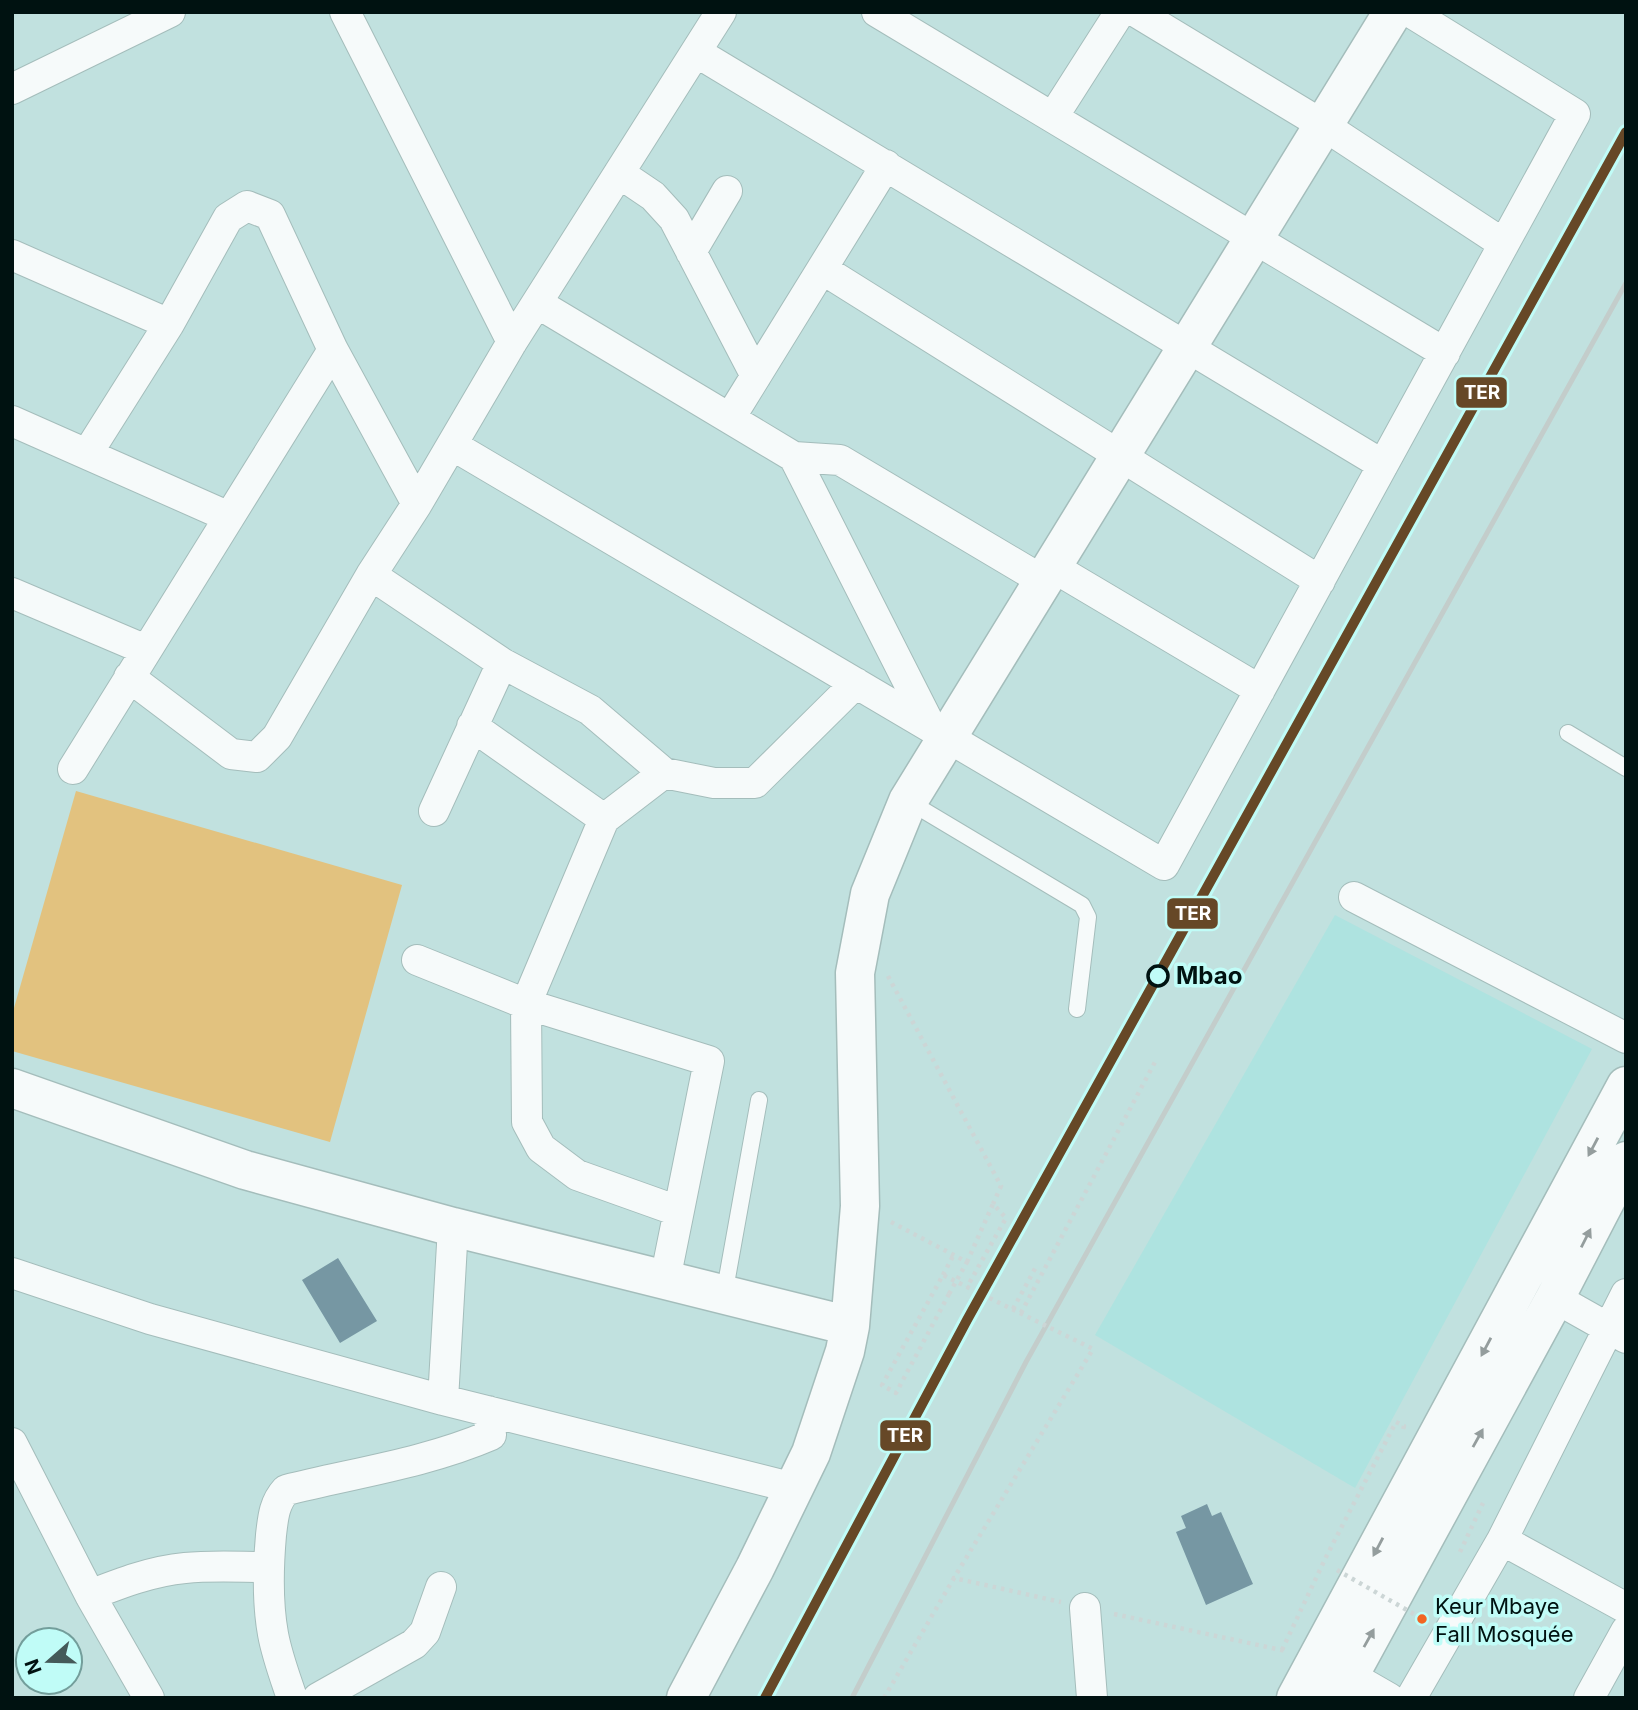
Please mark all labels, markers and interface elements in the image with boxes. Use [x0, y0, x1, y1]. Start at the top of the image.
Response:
line badge: TER [1455, 376, 1508, 409]
text: TER [1464, 381, 1501, 404]
line badge: TER [1166, 897, 1219, 930]
text: TER [1175, 902, 1212, 925]
place label: Mbao [1176, 961, 1242, 990]
marker: Mbao [1147, 965, 1169, 987]
one-way arrow [1588, 1137, 1600, 1157]
one-way arrow [1580, 1228, 1592, 1248]
one-way arrow [1480, 1337, 1491, 1357]
line badge: TER [879, 1419, 932, 1452]
text: TER [887, 1424, 924, 1447]
one-way arrow [1473, 1428, 1484, 1448]
one-way arrow [1372, 1537, 1384, 1557]
place label: Keur Mbaye Fall Mosquée [1435, 1593, 1573, 1647]
marker: Keur Mbaye Fall Mosquée [1415, 1612, 1429, 1626]
north arrow [14, 1626, 84, 1696]
one-way arrow [1364, 1628, 1375, 1648]
text: N [20, 1656, 47, 1677]

